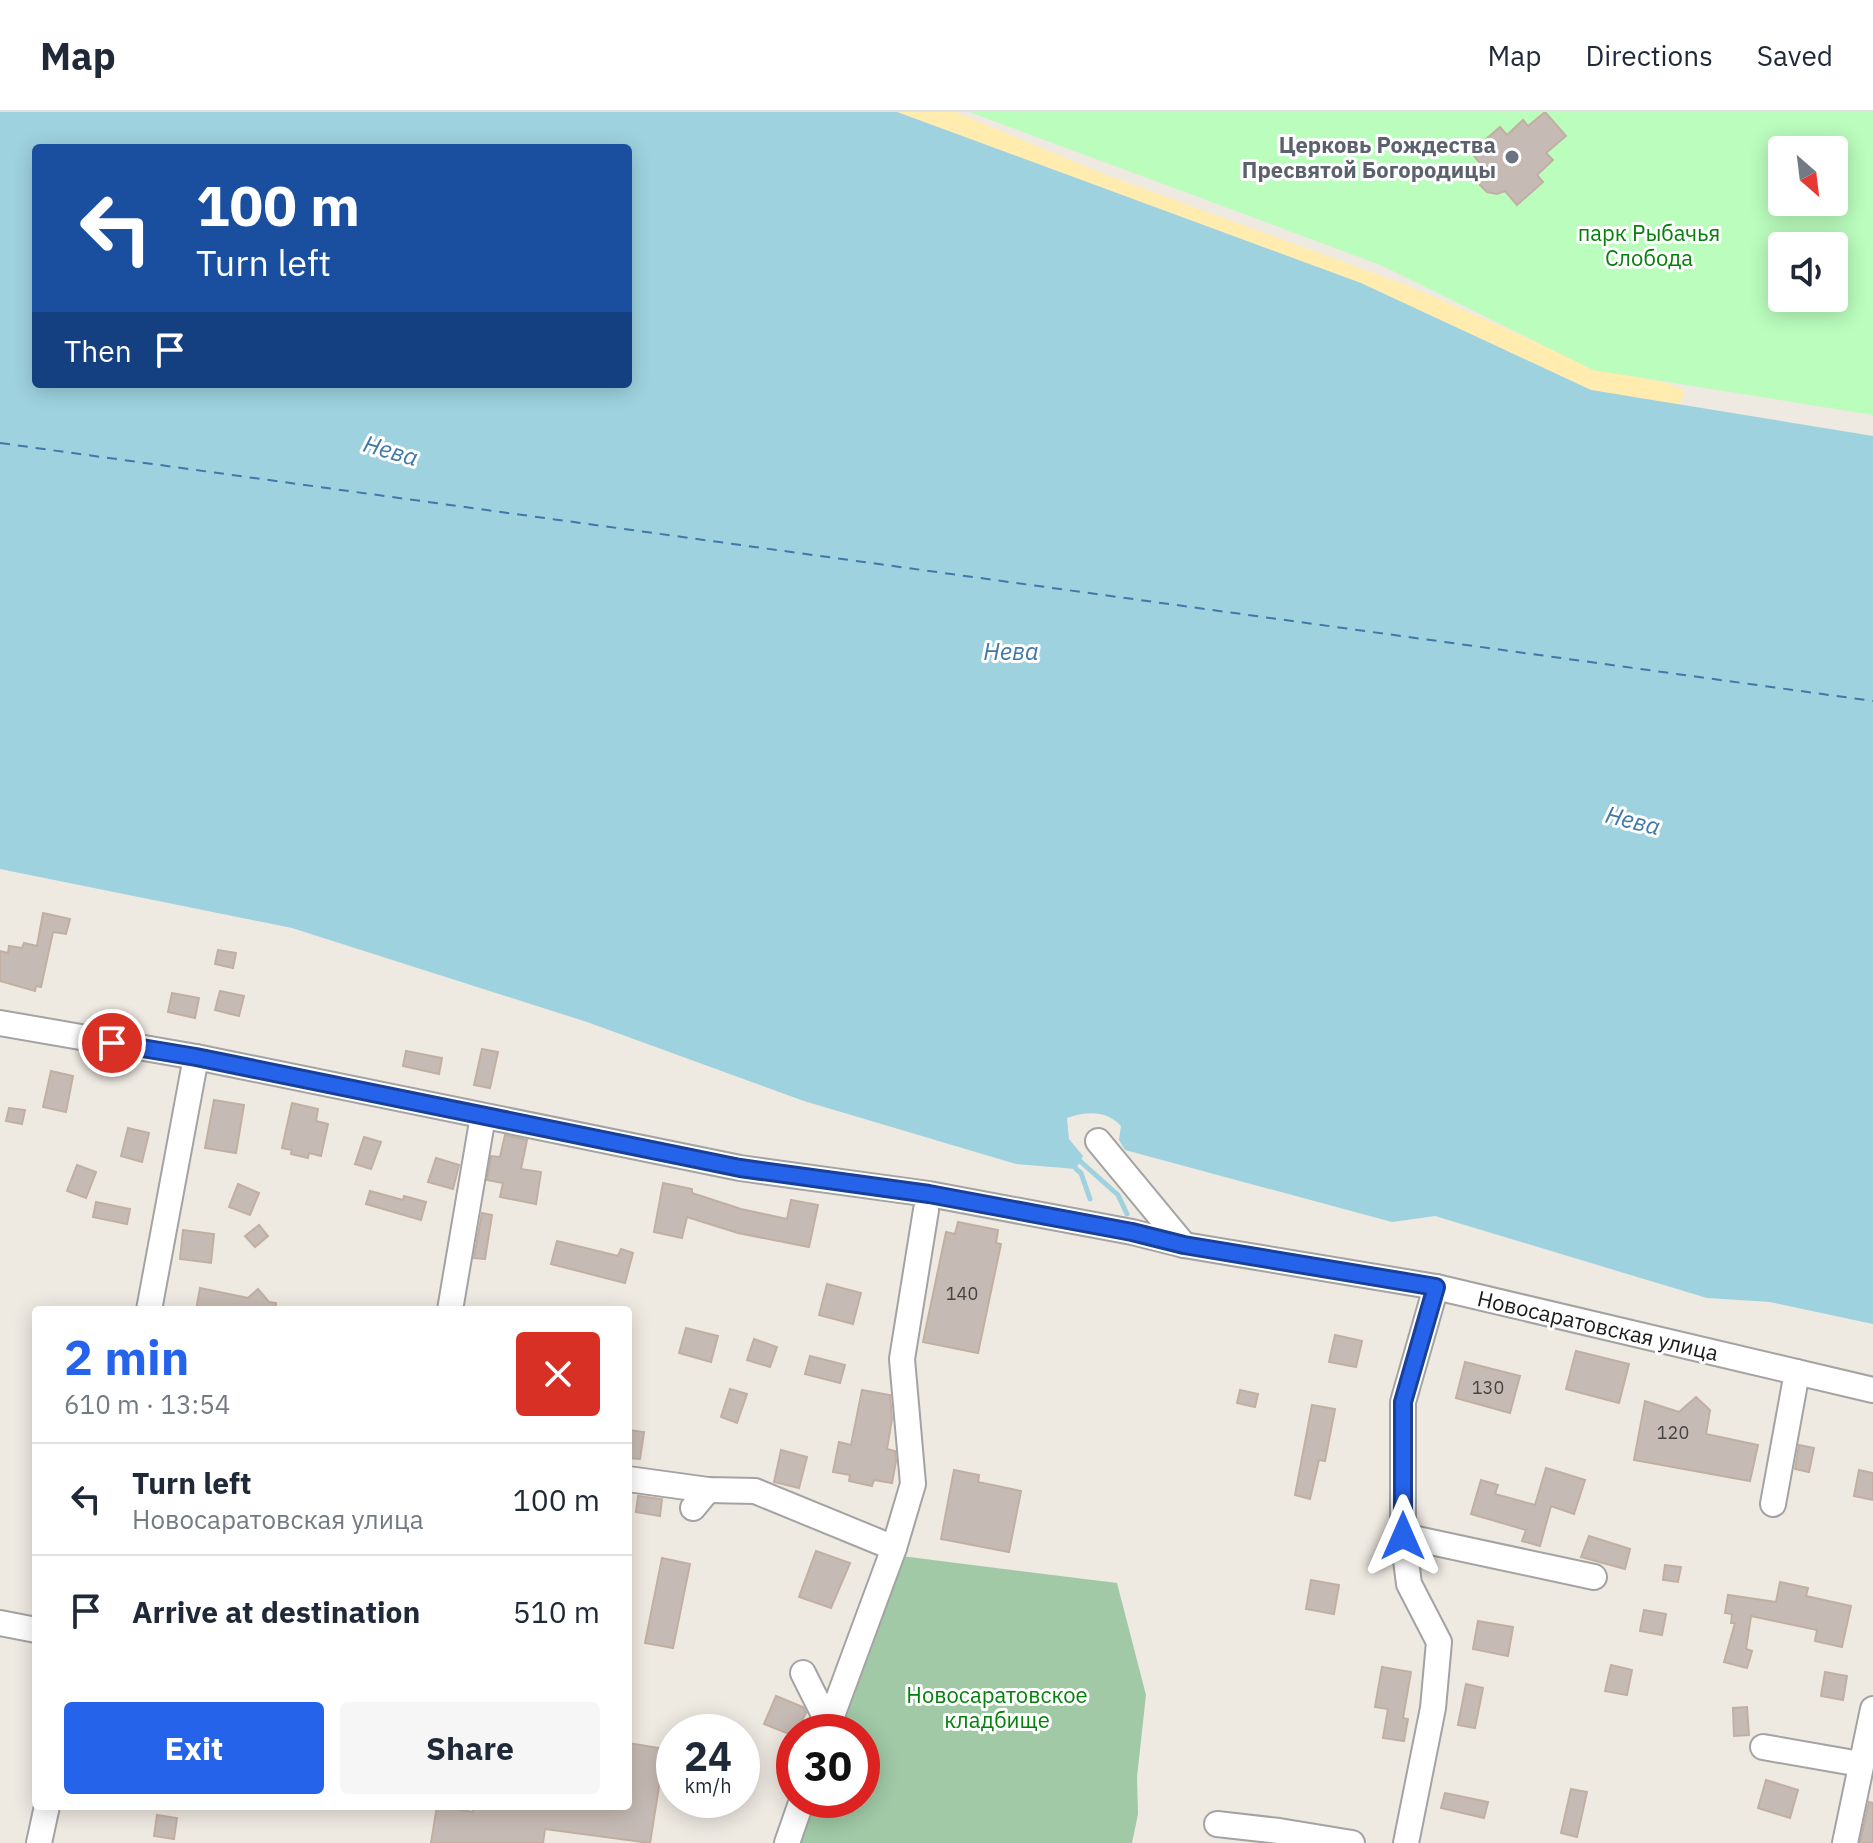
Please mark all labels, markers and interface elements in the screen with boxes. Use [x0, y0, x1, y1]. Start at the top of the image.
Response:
text: Map [40, 31, 116, 80]
text: Map [1487, 37, 1541, 74]
text: Directions [1585, 37, 1713, 74]
text: Saved [1757, 37, 1833, 74]
place label: Церковь Рождества Пресвятой Богородицы [1242, 130, 1496, 184]
north arrow [1768, 136, 1848, 216]
map controls [1768, 136, 1848, 312]
marker: Церковь Рождества Пресвятой Богородицы [1503, 148, 1521, 166]
text: 100 m [196, 169, 360, 241]
icon: left [64, 176, 168, 280]
park label: парк Рыбачья Слобода [1578, 218, 1720, 272]
button: sound [1768, 232, 1848, 312]
text: Turn left [196, 239, 331, 286]
icon: arrive [148, 328, 192, 372]
text: Then [64, 331, 132, 370]
water label: Нева [360, 427, 422, 473]
water label: Нева [983, 635, 1039, 667]
water label: Нева [1602, 798, 1664, 842]
pin [78, 1009, 146, 1077]
icon: arrive [90, 1021, 134, 1065]
house number: 140 [946, 1282, 978, 1305]
street label: Новосаратовская улица [1475, 1283, 1722, 1367]
text: 2 min [64, 1326, 189, 1388]
button: close [516, 1332, 600, 1416]
house number: 130 [1472, 1376, 1504, 1399]
text: 610 m · 13:54 [64, 1387, 230, 1421]
house number: 120 [1657, 1421, 1689, 1444]
text: Turn left [132, 1463, 251, 1502]
icon: left [64, 1477, 108, 1521]
text: 100 m [513, 1480, 600, 1519]
position arrow [1361, 1494, 1445, 1578]
text: Новосаратовская улица [132, 1502, 424, 1536]
icon: arrive [64, 1589, 108, 1633]
text: Arrive at destination [132, 1592, 420, 1631]
text: 510 m [513, 1592, 600, 1631]
park label: Новосаратовское кладбище [906, 1680, 1088, 1734]
button: Exit [64, 1702, 324, 1794]
button: Share [340, 1702, 600, 1794]
speed limit sign: 30 [776, 1714, 880, 1818]
text: 24 [684, 1730, 732, 1782]
text: km/h [684, 1772, 732, 1799]

